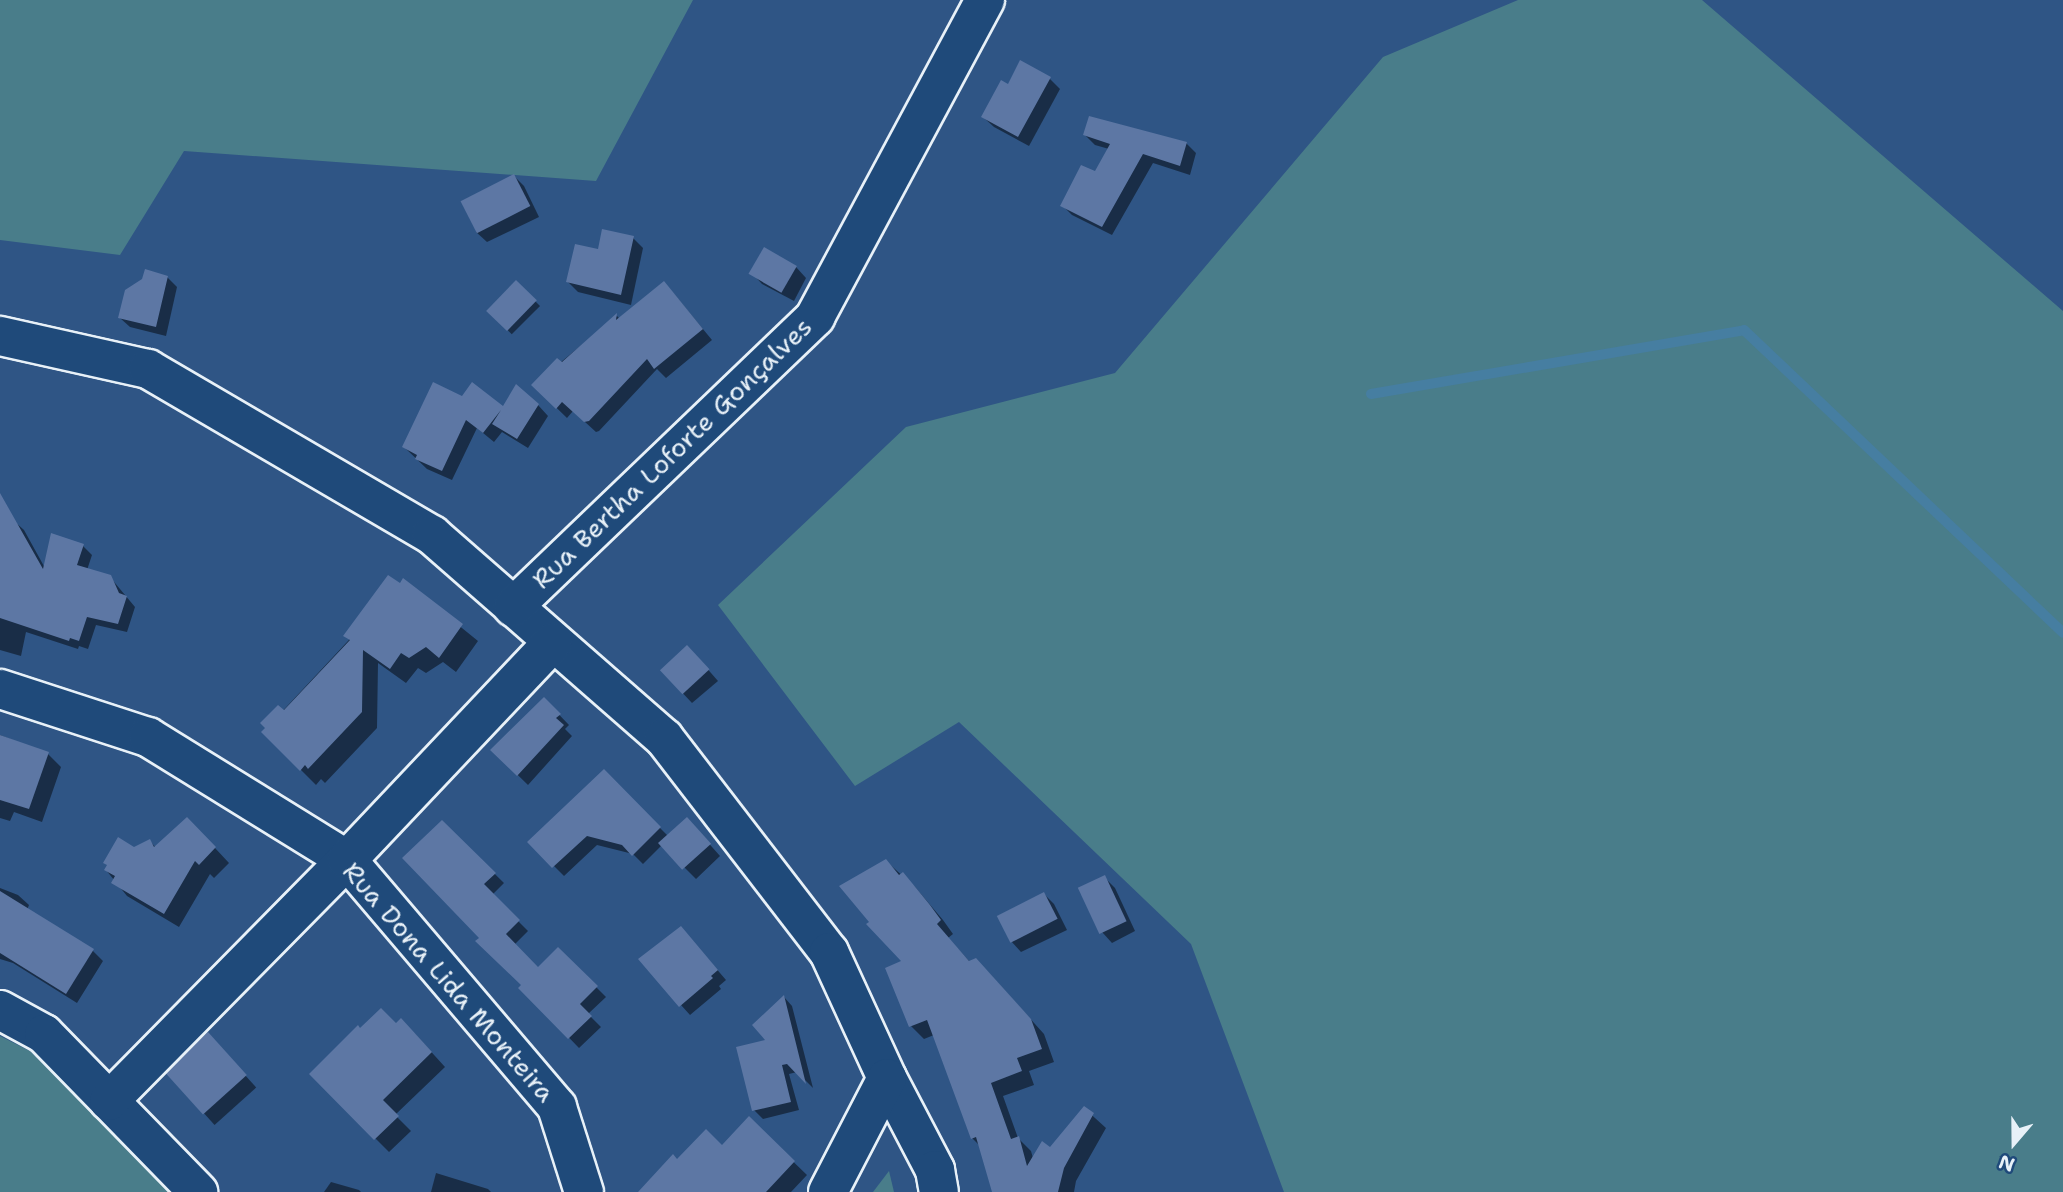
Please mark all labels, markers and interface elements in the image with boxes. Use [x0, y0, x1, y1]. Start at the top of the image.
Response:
street label: Rua Bertha Loforte Gonçalves [526, 311, 818, 595]
street label: Rua Dona Lida Monteira [336, 856, 562, 1108]
north arrow [1979, 1108, 2049, 1178]
text: N [1995, 1149, 2018, 1178]

